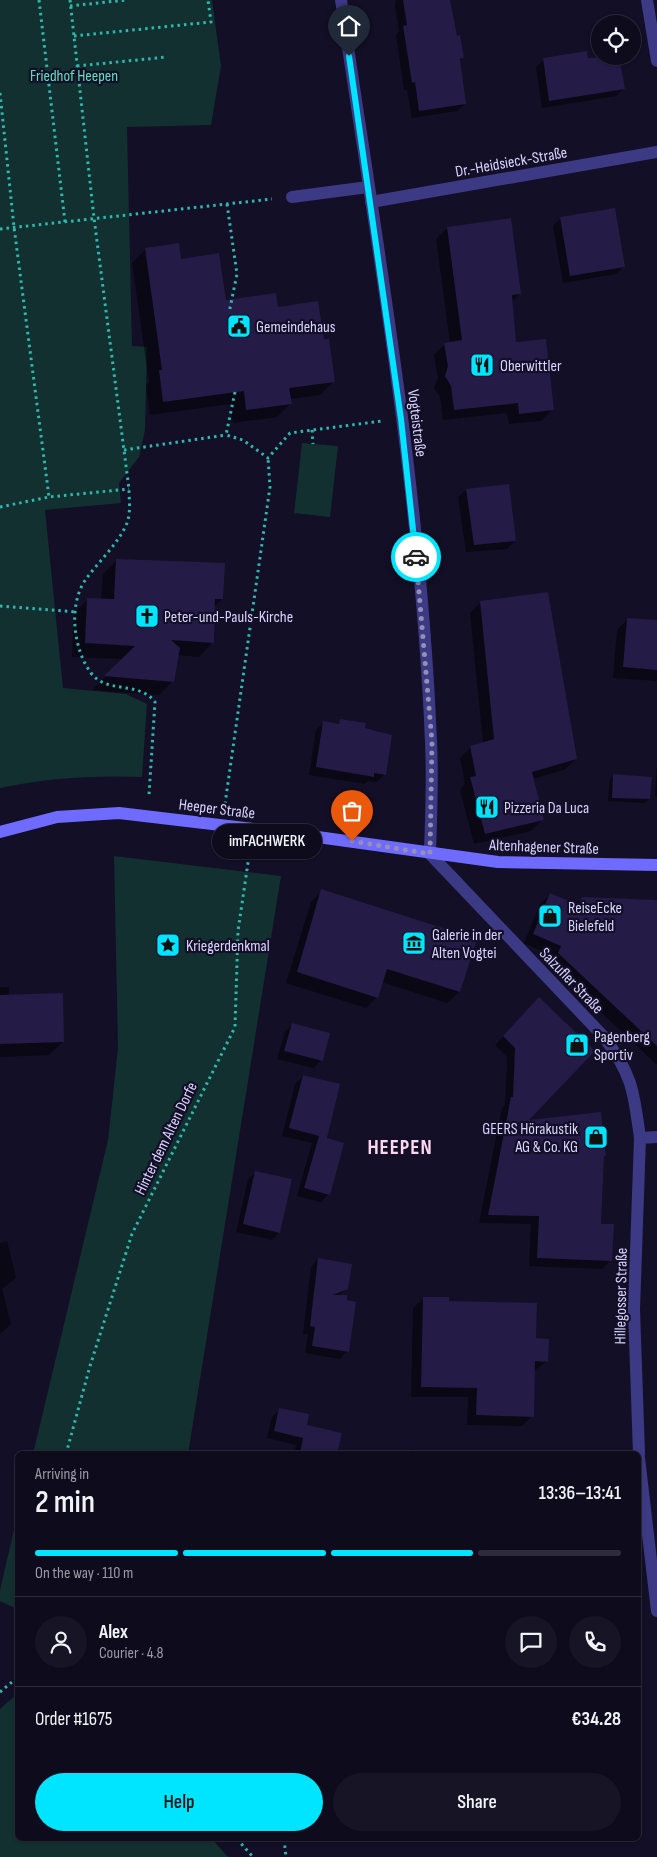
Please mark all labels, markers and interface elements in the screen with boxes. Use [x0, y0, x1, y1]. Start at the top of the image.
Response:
pin [328, 5, 370, 56]
icon: home [335, 12, 363, 40]
map controls [591, 15, 641, 65]
button: locate [591, 15, 641, 65]
park label: Friedhof Heepen [30, 67, 118, 86]
street label: Dr.-Heidsieck-Straße [454, 143, 569, 182]
public building icon: Gemeindehaus [226, 313, 252, 339]
place label: Gemeindehaus [256, 318, 336, 337]
restaurant icon: Oberwittler [469, 352, 495, 378]
place label: Oberwittler [500, 357, 562, 376]
street label: Vogteistraße [403, 388, 430, 458]
courier [391, 532, 441, 582]
icon: car [402, 543, 430, 571]
church icon: Peter-und-Pauls-Kirche [134, 603, 160, 629]
place label: Peter-und-Pauls-Kirche [164, 608, 293, 627]
pin [331, 790, 373, 841]
restaurant icon: Pizzeria Da Luca [474, 794, 500, 820]
street label: Heeper Straße [178, 795, 256, 824]
icon: bag [338, 797, 366, 825]
place label: Pizzeria Da Luca [504, 799, 589, 818]
callout: imFACHWERK [212, 824, 322, 858]
text: imFACHWERK [229, 832, 305, 851]
street label: Altenhagener Straße [488, 836, 599, 859]
place label: ReiseEcke Bielefeld [568, 899, 622, 936]
shop icon: ReiseEcke Bielefeld [537, 903, 563, 929]
place label: Galerie in der Alten Vogtei [431, 926, 502, 963]
museum icon: Galerie in der Alten Vogtei [401, 930, 427, 956]
place icon: Kriegerdenkmal [155, 932, 181, 958]
place label: Kriegerdenkmal [186, 937, 270, 956]
street label: Salzufler Straße [535, 944, 607, 1018]
place label: Pagenberg Sportiv [594, 1028, 650, 1065]
shop icon: Pagenberg Sportiv [564, 1032, 590, 1058]
street label: Hinter dem Alten Dorfe [131, 1079, 202, 1198]
place label: GEERS Hörakustik AG & Co. KG [482, 1120, 578, 1157]
shop icon: GEERS Hörakustik AG & Co. KG [583, 1124, 609, 1150]
district label: HEEPEN [367, 1135, 433, 1160]
street label: Hillegosser Straße [611, 1248, 632, 1345]
text: Arriving in [35, 1465, 89, 1484]
text: 13:36–13:41 [539, 1482, 621, 1505]
text: 2 min [35, 1483, 95, 1522]
text: On the way · 110 m [35, 1564, 133, 1583]
button: person [35, 1616, 87, 1668]
button: chat [505, 1616, 557, 1668]
button: phone [569, 1616, 621, 1668]
text: Alex [99, 1621, 128, 1644]
text: Courier · 4.8 [99, 1644, 163, 1663]
text: Order #1675 [35, 1708, 112, 1731]
text: €34.28 [572, 1708, 621, 1731]
button: Help [35, 1773, 323, 1831]
button: Share [333, 1773, 621, 1831]

